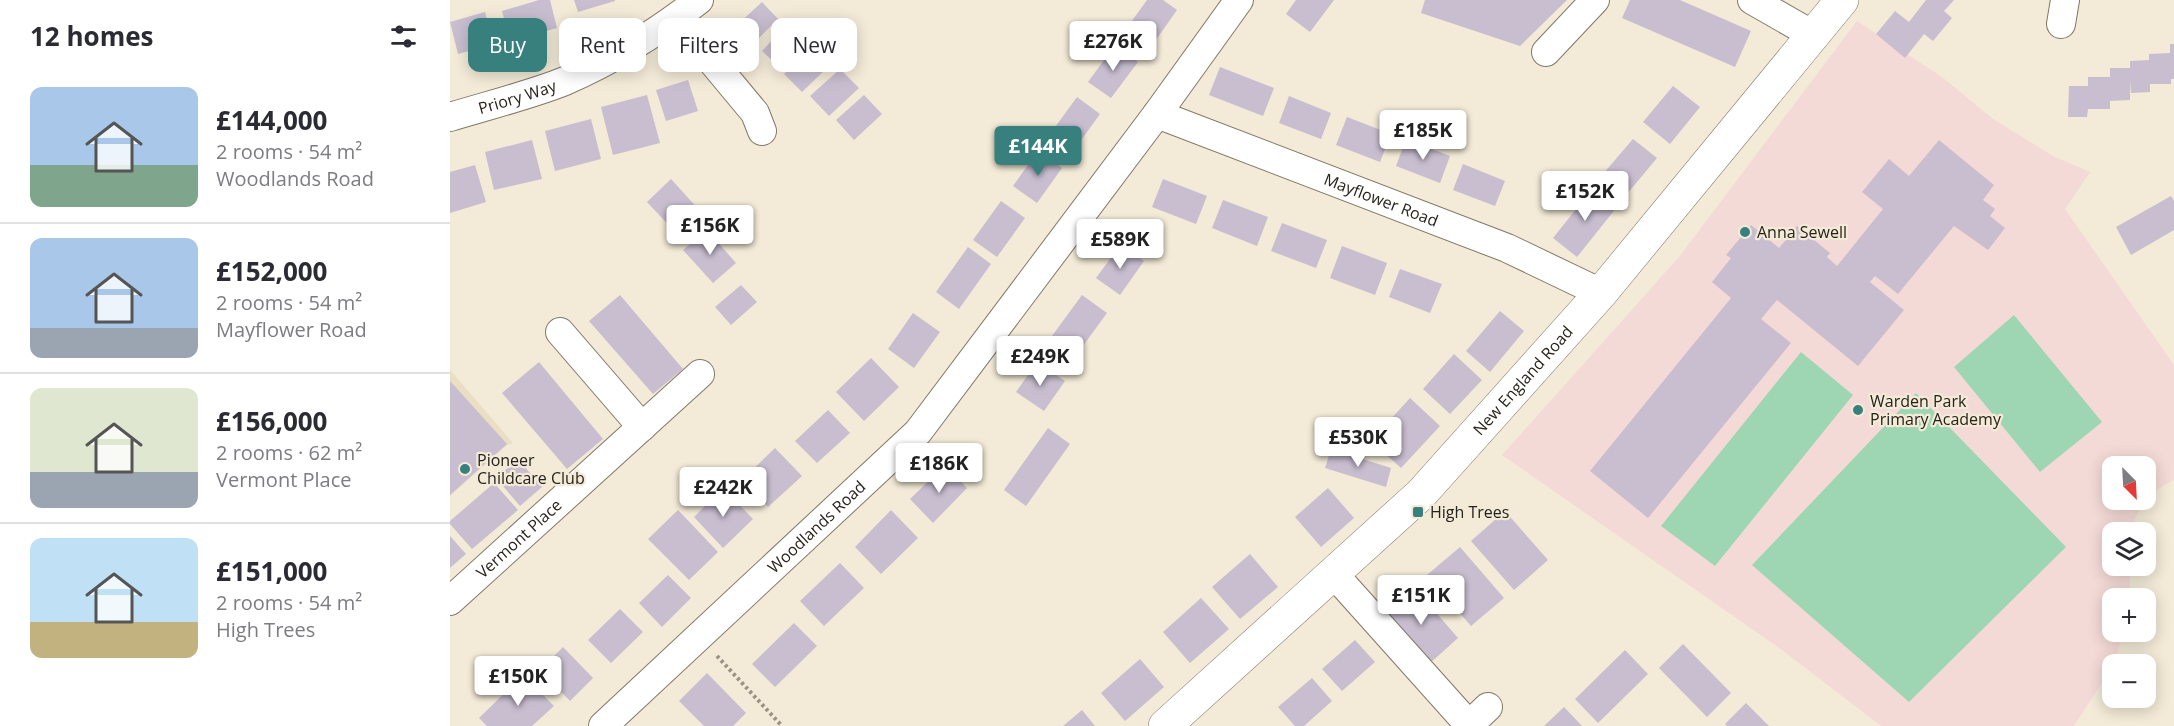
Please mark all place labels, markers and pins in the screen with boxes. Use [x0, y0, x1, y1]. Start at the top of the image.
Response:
pin: £276K [1071, 21, 1155, 72]
pin: £185K [1381, 110, 1465, 161]
pin: £144K [996, 126, 1080, 177]
pin: £152K [1543, 171, 1627, 222]
pin: £156K [668, 205, 752, 256]
pin: £589K [1078, 219, 1162, 270]
place label: Anna Sewell [1757, 221, 1847, 243]
marker: Anna Sewell [1738, 225, 1752, 239]
pin: £249K [998, 336, 1082, 387]
place label: Warden Park Primary Academy [1870, 390, 2002, 430]
marker: Warden Park Primary Academy [1851, 403, 1865, 417]
pin: £530K [1316, 417, 1400, 468]
pin: £186K [897, 443, 981, 494]
place label: Pioneer Childcare Club [477, 449, 585, 489]
marker: Pioneer Childcare Club [458, 462, 472, 476]
pin: £242K [681, 467, 765, 518]
place label: High Trees [1430, 501, 1509, 523]
marker: High Trees [1411, 505, 1425, 519]
pin: £151K [1379, 575, 1463, 626]
pin: £150K [476, 656, 560, 707]

